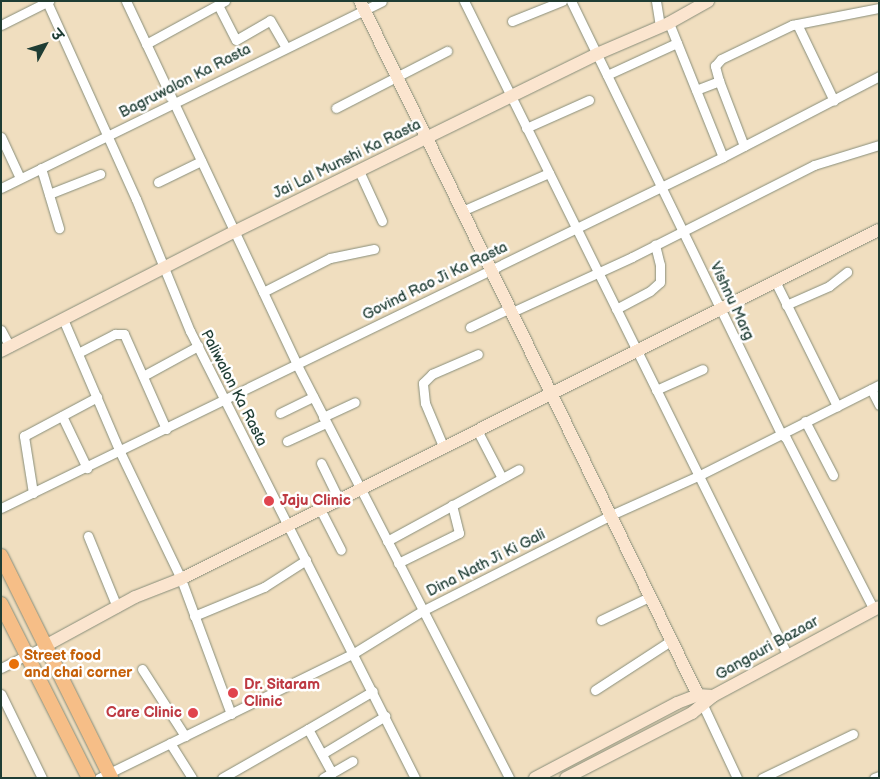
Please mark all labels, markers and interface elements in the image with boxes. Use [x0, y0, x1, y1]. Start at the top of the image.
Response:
north arrow [20, 20, 70, 70]
text: उ [47, 26, 67, 44]
street label: Bagruwalon Ka Rasta [116, 40, 254, 122]
street label: Jai Lal Munshi Ka Rasta [270, 115, 424, 203]
street label: Govind Rao Ji Ka Rasta [359, 238, 511, 324]
street label: Vishnu Marg [706, 259, 758, 343]
street label: Paliwalon Ka Rasta [197, 327, 271, 449]
place label: Jaju Clinic [280, 492, 351, 510]
marker: Jaju Clinic [262, 494, 276, 508]
street label: Dina Nath Ji Ki Gali [423, 525, 549, 601]
street label: Gangauri Bazaar [712, 612, 822, 684]
place label: Street food and chai corner [24, 646, 132, 681]
marker: Street food and chai corner [8, 658, 20, 670]
place label: Dr. Sitaram Clinic [244, 675, 320, 710]
marker: Dr. Sitaram Clinic [226, 686, 240, 700]
place label: Care Clinic [106, 704, 182, 722]
marker: Care Clinic [186, 706, 200, 720]

